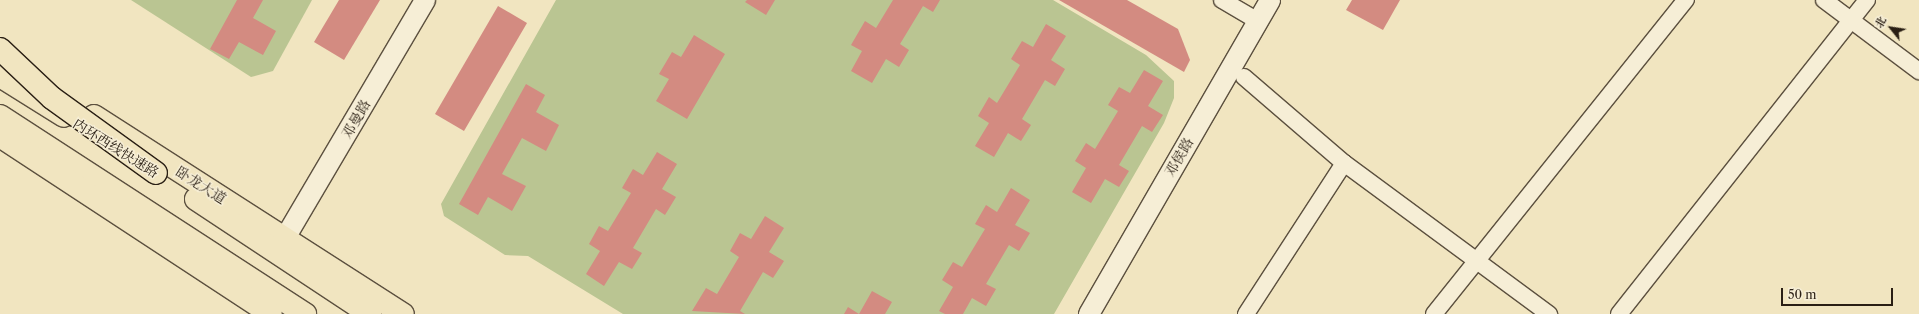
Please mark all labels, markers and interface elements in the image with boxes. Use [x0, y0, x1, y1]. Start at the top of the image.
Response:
north arrow [1871, 8, 1911, 48]
text: 北 [1872, 14, 1889, 30]
street label: 邓曼路 [338, 97, 374, 141]
street label: 内环西线快速路 [70, 115, 162, 181]
street label: 邓侯路 [1161, 135, 1197, 179]
street label: 卧龙大道 [173, 163, 229, 207]
scale bar [1783, 280, 1895, 306]
text: 50 m [1788, 287, 1817, 302]

